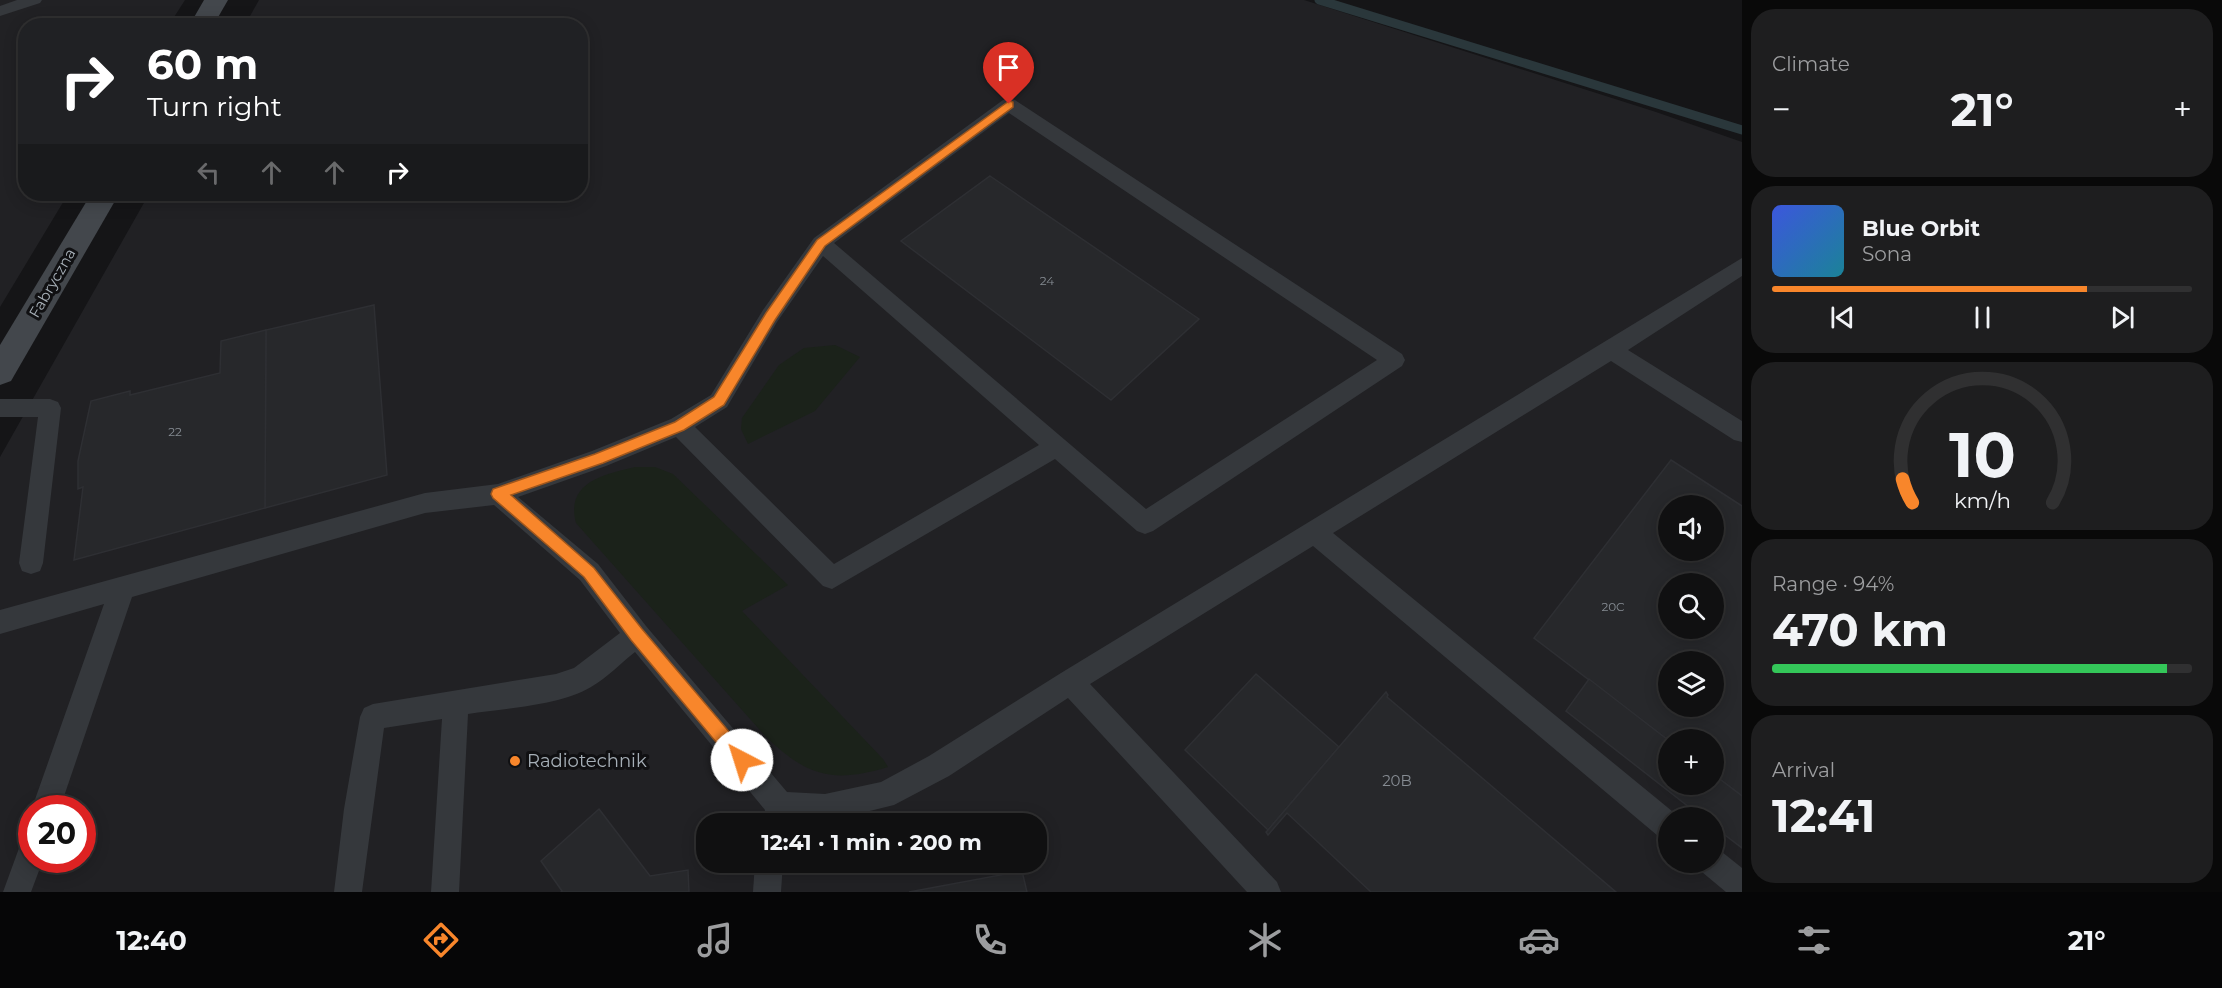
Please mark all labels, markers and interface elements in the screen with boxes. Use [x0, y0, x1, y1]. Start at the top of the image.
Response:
text: 60 m [147, 38, 258, 90]
icon: right [48, 42, 126, 120]
pin [983, 42, 1034, 104]
icon: arrive [992, 51, 1025, 84]
text: Climate [1772, 52, 1850, 76]
text: 21° [1950, 82, 2014, 137]
text: − [1772, 89, 1791, 129]
text: + [2173, 89, 2192, 129]
text: Turn right [147, 90, 282, 123]
icon: left [192, 156, 225, 189]
icon: ahead [255, 156, 288, 189]
icon: ahead [318, 156, 351, 189]
icon: right [381, 156, 414, 189]
text: Blue Orbit [1862, 215, 1980, 242]
text: Sona [1862, 242, 1912, 266]
street label: Fabryczna [25, 245, 79, 321]
house number: 24 [1040, 273, 1054, 288]
icon: previous [1826, 301, 1859, 334]
icon: pause [1966, 301, 1999, 334]
icon: next [2106, 301, 2139, 334]
text: 10 [1949, 417, 2015, 493]
house number: 22 [168, 424, 182, 439]
text: km/h [1953, 487, 2011, 513]
map controls [1658, 495, 1724, 873]
button: sound [1658, 495, 1724, 561]
text: Range · 94% [1772, 572, 1894, 596]
button: search [1658, 573, 1724, 639]
house number: 20C [1601, 599, 1625, 614]
text: 470 km [1772, 602, 1948, 657]
button: layers [1658, 651, 1724, 717]
position arrow [710, 728, 774, 792]
button: + [1658, 729, 1724, 795]
place label: Radiotechnik [527, 750, 647, 772]
marker: Radiotechnik [508, 754, 522, 768]
text: Arrival [1772, 758, 1835, 782]
house number: 20B [1382, 771, 1412, 790]
text: 12:41 [1772, 788, 1876, 843]
speed limit sign: 20 [18, 795, 96, 873]
button: − [1658, 807, 1724, 873]
text: 12:41 · 1 min · 200 m [761, 829, 982, 856]
icon: directions [420, 919, 462, 961]
icon: music [694, 919, 736, 961]
icon: phone [969, 919, 1011, 961]
icon: climate [1244, 919, 1286, 961]
icon: car [1518, 919, 1560, 961]
icon: filters [1793, 919, 1835, 961]
text: 12:40 [116, 924, 187, 957]
text: 21° [2068, 924, 2106, 957]

